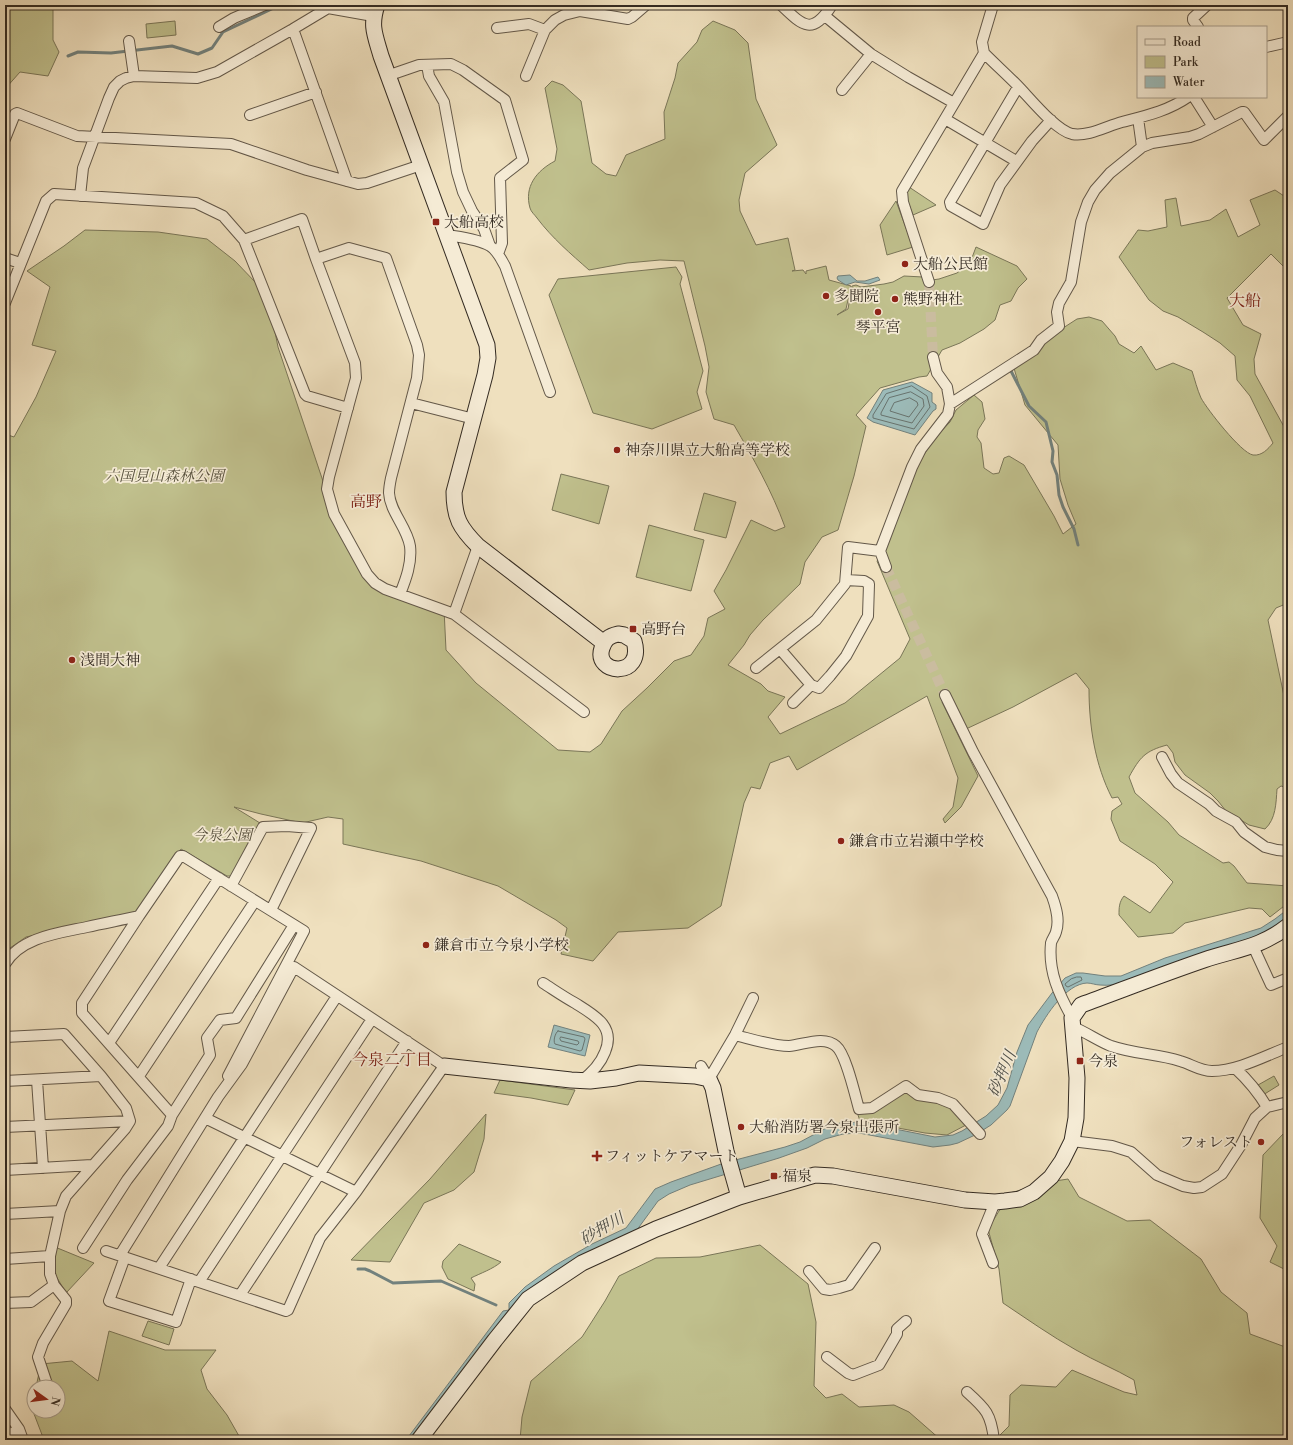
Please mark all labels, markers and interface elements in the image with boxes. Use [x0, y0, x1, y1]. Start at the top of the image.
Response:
legend [1137, 26, 1267, 98]
text: Road [1173, 35, 1201, 50]
text: Park [1173, 55, 1199, 70]
text: Water [1172, 75, 1205, 90]
place label: 大船高校 [444, 213, 504, 232]
marker: 大船高校 [431, 217, 441, 227]
place label: 大船公民館 [913, 255, 988, 274]
marker: 大船公民館 [900, 259, 910, 269]
place label: 多聞院 [834, 287, 879, 306]
place label: 熊野神社 [903, 290, 963, 309]
marker: 多聞院 [821, 291, 831, 301]
district label: 大船 [1229, 291, 1261, 311]
marker: 熊野神社 [890, 294, 900, 304]
marker: 琴平宮 [873, 307, 883, 317]
place label: 琴平宮 [855, 318, 901, 337]
place label: 神奈川県立大船高等学校 [625, 441, 790, 460]
marker: 神奈川県立大船高等学校 [612, 445, 622, 455]
park label: 六国見山森林公園 [104, 467, 227, 486]
district label: 高野 [350, 492, 382, 512]
place label: 高野台 [641, 620, 686, 639]
marker: 高野台 [628, 624, 638, 634]
place label: 浅間大神 [80, 651, 140, 670]
marker: 浅間大神 [67, 655, 77, 665]
park label: 今泉公園 [192, 826, 255, 845]
place label: 鎌倉市立岩瀬中学校 [849, 832, 984, 851]
marker: 鎌倉市立岩瀬中学校 [836, 836, 846, 846]
place label: 鎌倉市立今泉小学校 [434, 936, 569, 955]
marker: 鎌倉市立今泉小学校 [421, 940, 431, 950]
water label: 砂押川 [983, 1046, 1021, 1100]
district label: 今泉二丁目 [352, 1050, 432, 1070]
place label: 今泉 [1088, 1052, 1118, 1071]
marker: 今泉 [1075, 1056, 1085, 1066]
place label: 大船消防署今泉出張所 [749, 1118, 899, 1137]
marker: 大船消防署今泉出張所 [736, 1122, 746, 1132]
place label: フォレスト [1179, 1133, 1253, 1152]
marker: フォレスト [1256, 1137, 1266, 1147]
place label: フィットケアマート [605, 1147, 739, 1166]
marker: フィットケアマート [592, 1151, 602, 1161]
place label: 福泉 [782, 1167, 812, 1186]
marker: 福泉 [769, 1171, 779, 1181]
water label: 砂押川 [576, 1207, 630, 1250]
north arrow [26, 1379, 66, 1419]
text: N [47, 1395, 63, 1407]

